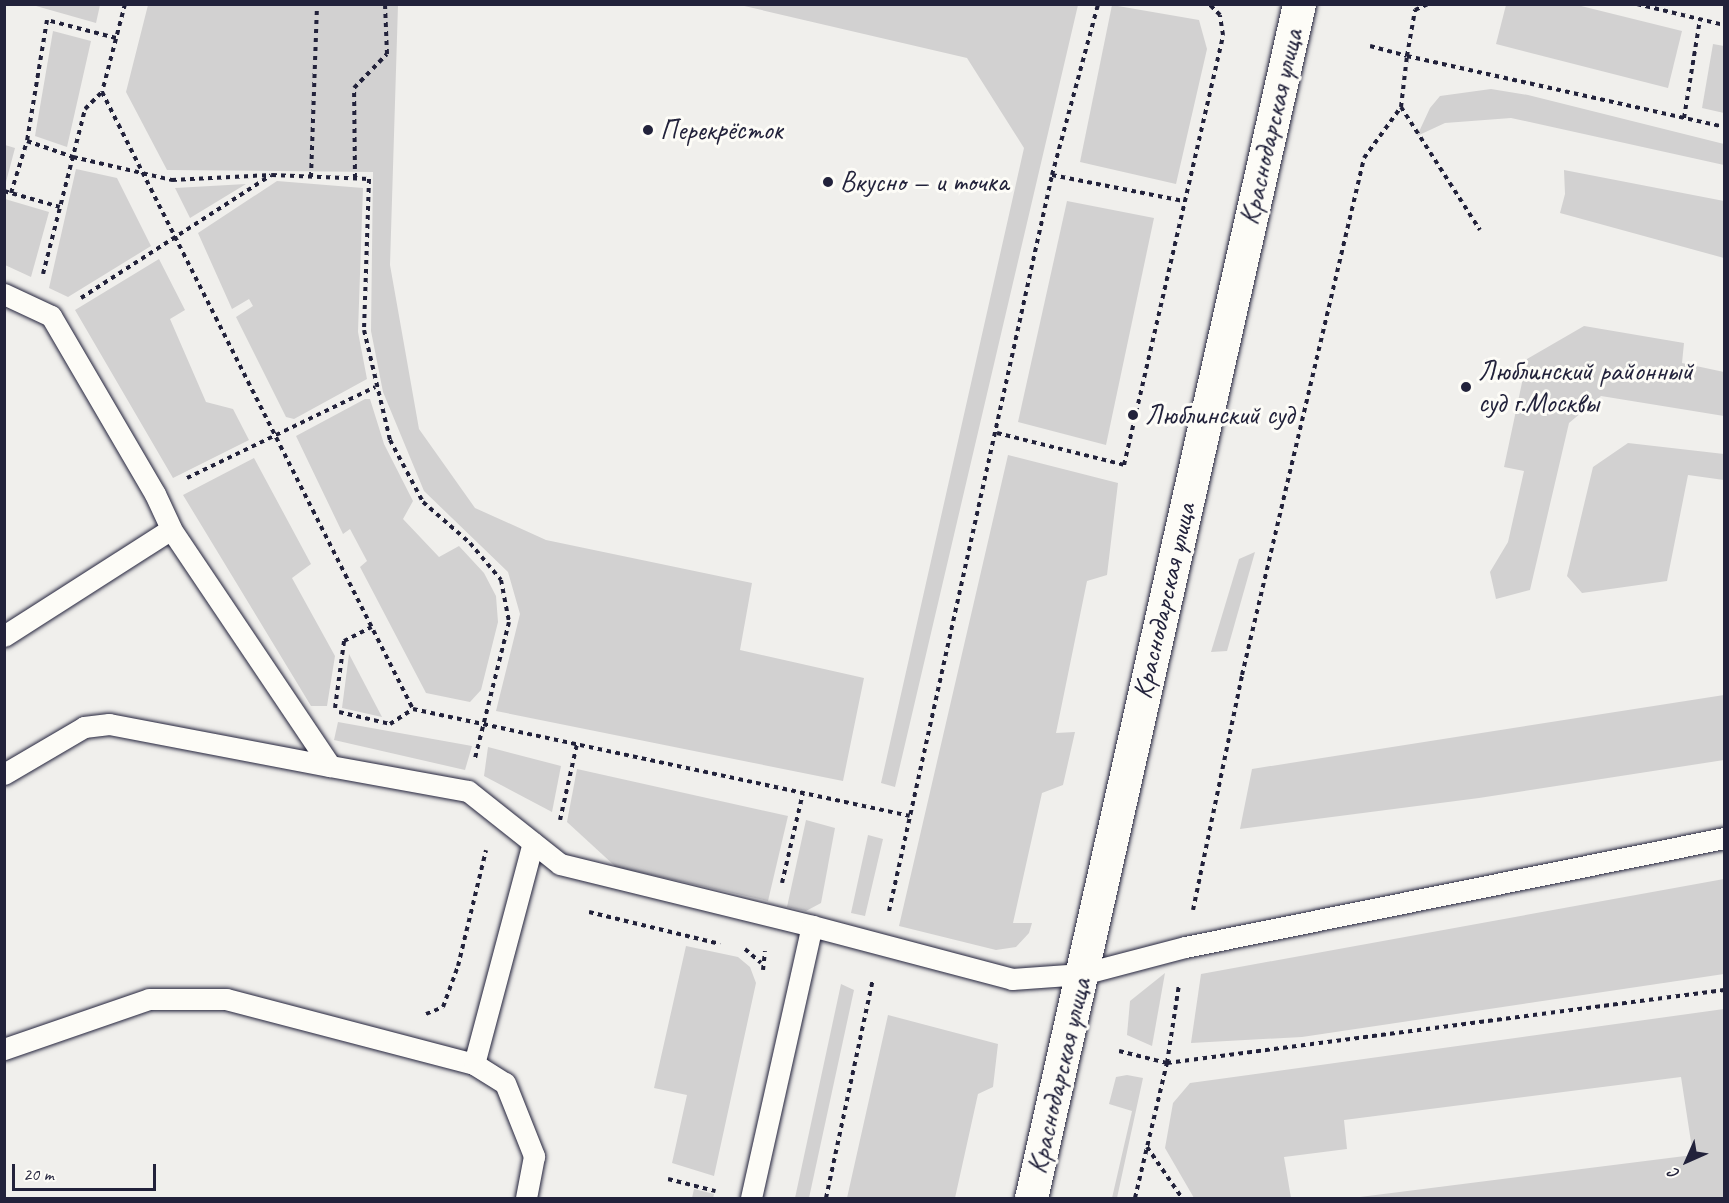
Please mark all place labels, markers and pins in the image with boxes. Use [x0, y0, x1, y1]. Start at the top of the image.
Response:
place label: Перекрёсток [660, 113, 783, 147]
marker: Перекрёсток [641, 123, 655, 137]
place label: Вкусно — и точка [840, 165, 1008, 199]
marker: Вкусно — и точка [821, 175, 835, 189]
place label: Люблинский районный суд г.Москвы [1478, 354, 1693, 420]
marker: Люблинский районный суд г.Москвы [1459, 380, 1473, 394]
place label: Люблинский суд [1145, 398, 1294, 432]
marker: Люблинский суд [1126, 408, 1140, 422]

